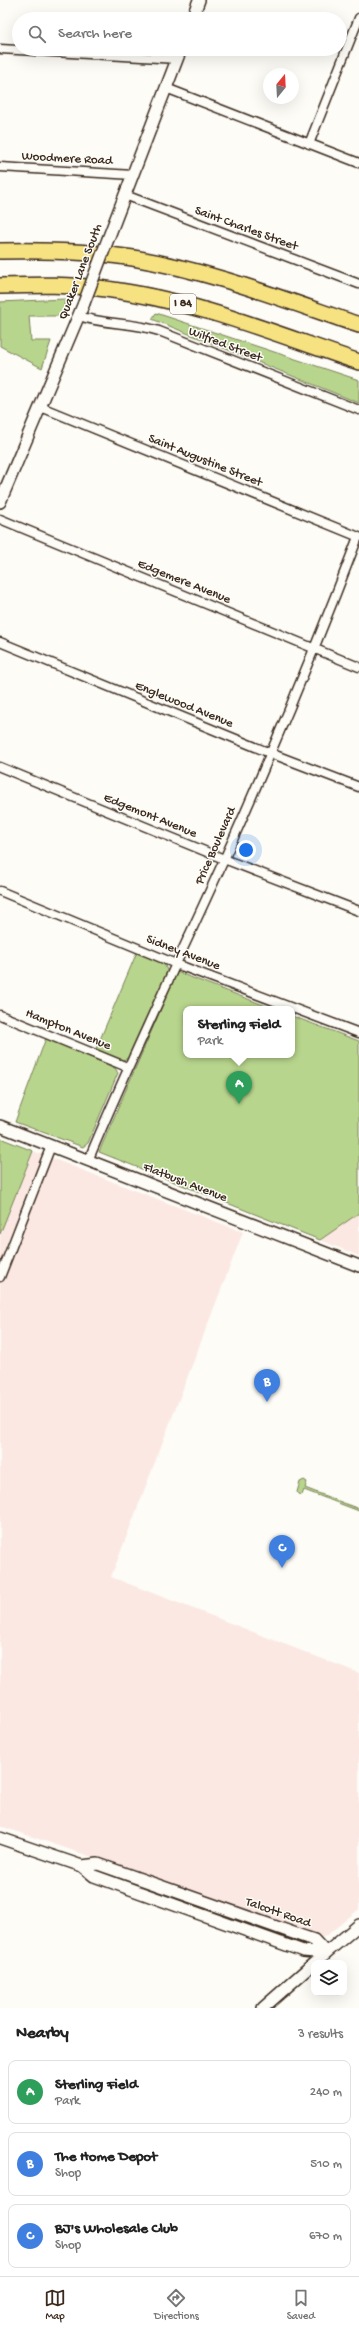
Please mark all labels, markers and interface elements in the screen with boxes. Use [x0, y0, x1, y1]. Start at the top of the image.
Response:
search box [12, 12, 347, 56]
icon: search [26, 23, 48, 45]
text: Search here [58, 25, 132, 43]
north arrow [263, 68, 299, 104]
street label: Woodmere Road [21, 149, 114, 169]
street label: Saint Charles Street [192, 203, 301, 255]
street label: Quaker Lane South [56, 222, 106, 322]
road number: I 84 [170, 294, 196, 314]
street label: Wilfred Street [186, 324, 265, 366]
street label: Saint Augustine Street [146, 431, 266, 491]
street label: Edgemere Avenue [135, 556, 233, 608]
street label: Englewood Avenue [133, 678, 236, 732]
street label: Edgemont Avenue [101, 790, 199, 842]
street label: Price Boulevard [192, 804, 240, 888]
your location [236, 840, 256, 860]
street label: Sidney Avenue [144, 932, 222, 974]
street label: Hampton Avenue [23, 1006, 113, 1054]
popup [183, 1006, 295, 1058]
text: Sterling Field [198, 1016, 280, 1034]
text: Park [198, 1034, 222, 1049]
pin: A [226, 1071, 252, 1104]
street label: Flatbush Avenue [140, 1160, 229, 1206]
pin: B [254, 1369, 280, 1402]
pin: C [269, 1535, 295, 1568]
street label: Talcott Road [242, 1894, 314, 1932]
map controls [311, 1960, 347, 1996]
button: layers [311, 1960, 347, 1996]
text: Nearby [16, 2024, 69, 2044]
text: 3 results [298, 2027, 343, 2042]
text: Sterling Field [55, 2076, 138, 2094]
text: A [26, 2085, 34, 2100]
text: 240 m [310, 2085, 342, 2100]
text: Park [55, 2094, 80, 2109]
text: The Home Depot [55, 2148, 157, 2166]
text: B [27, 2157, 33, 2172]
text: 510 m [310, 2157, 342, 2172]
text: Shop [55, 2166, 81, 2181]
text: BJ's Wholesale Club [55, 2220, 178, 2238]
text: C [26, 2229, 34, 2244]
text: 670 m [309, 2229, 342, 2244]
text: Shop [55, 2238, 81, 2253]
tab: Map [44, 2287, 66, 2323]
tab: Directions [154, 2287, 199, 2323]
tab: Saved [287, 2287, 315, 2323]

